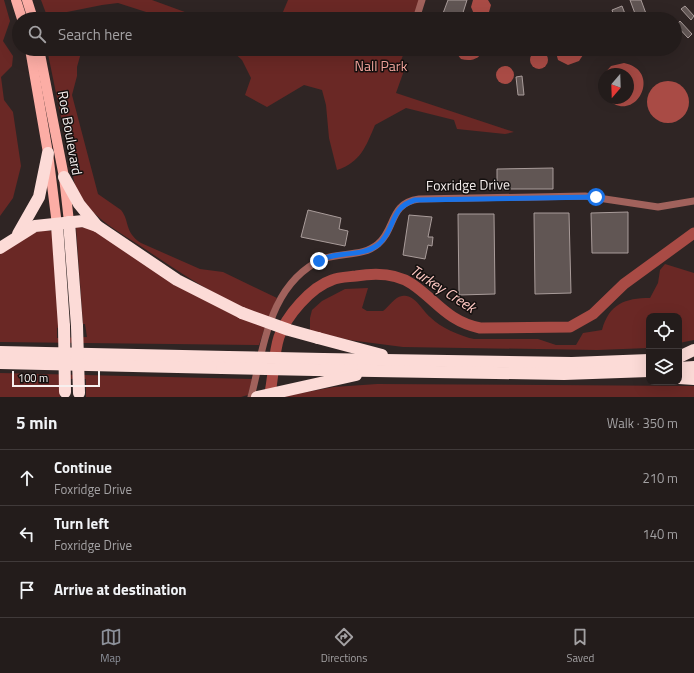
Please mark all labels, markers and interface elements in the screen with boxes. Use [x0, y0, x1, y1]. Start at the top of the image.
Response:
search box [12, 12, 682, 56]
icon: search [26, 23, 48, 45]
text: Search here [58, 23, 132, 46]
park label: Nall Park [355, 55, 408, 76]
north arrow [598, 68, 634, 104]
street label: Roe Boulevard [53, 89, 88, 177]
street label: Foxridge Drive [426, 173, 510, 196]
route start [587, 188, 605, 206]
route end [310, 252, 328, 270]
water label: Turkey Creek [406, 259, 483, 320]
map controls [646, 313, 682, 385]
button: locate [646, 313, 682, 349]
button: layers [646, 349, 682, 385]
scale bar [12, 369, 100, 388]
text: 100 m [18, 370, 48, 386]
text: 5 min [16, 410, 57, 436]
text: Walk · 350 m [607, 413, 678, 433]
text: Continue [54, 456, 112, 479]
icon: ahead [16, 467, 38, 489]
text: 210 m [642, 468, 678, 488]
text: Foxridge Drive [54, 479, 132, 499]
text: Turn left [54, 512, 109, 535]
icon: left [16, 523, 38, 545]
text: 140 m [642, 524, 678, 544]
text: Foxridge Drive [54, 535, 132, 555]
text: Arrive at destination [54, 578, 187, 601]
icon: arrive [16, 579, 38, 601]
tab: Map [100, 626, 122, 666]
tab: Directions [321, 626, 367, 666]
tab: Saved [566, 626, 594, 666]

